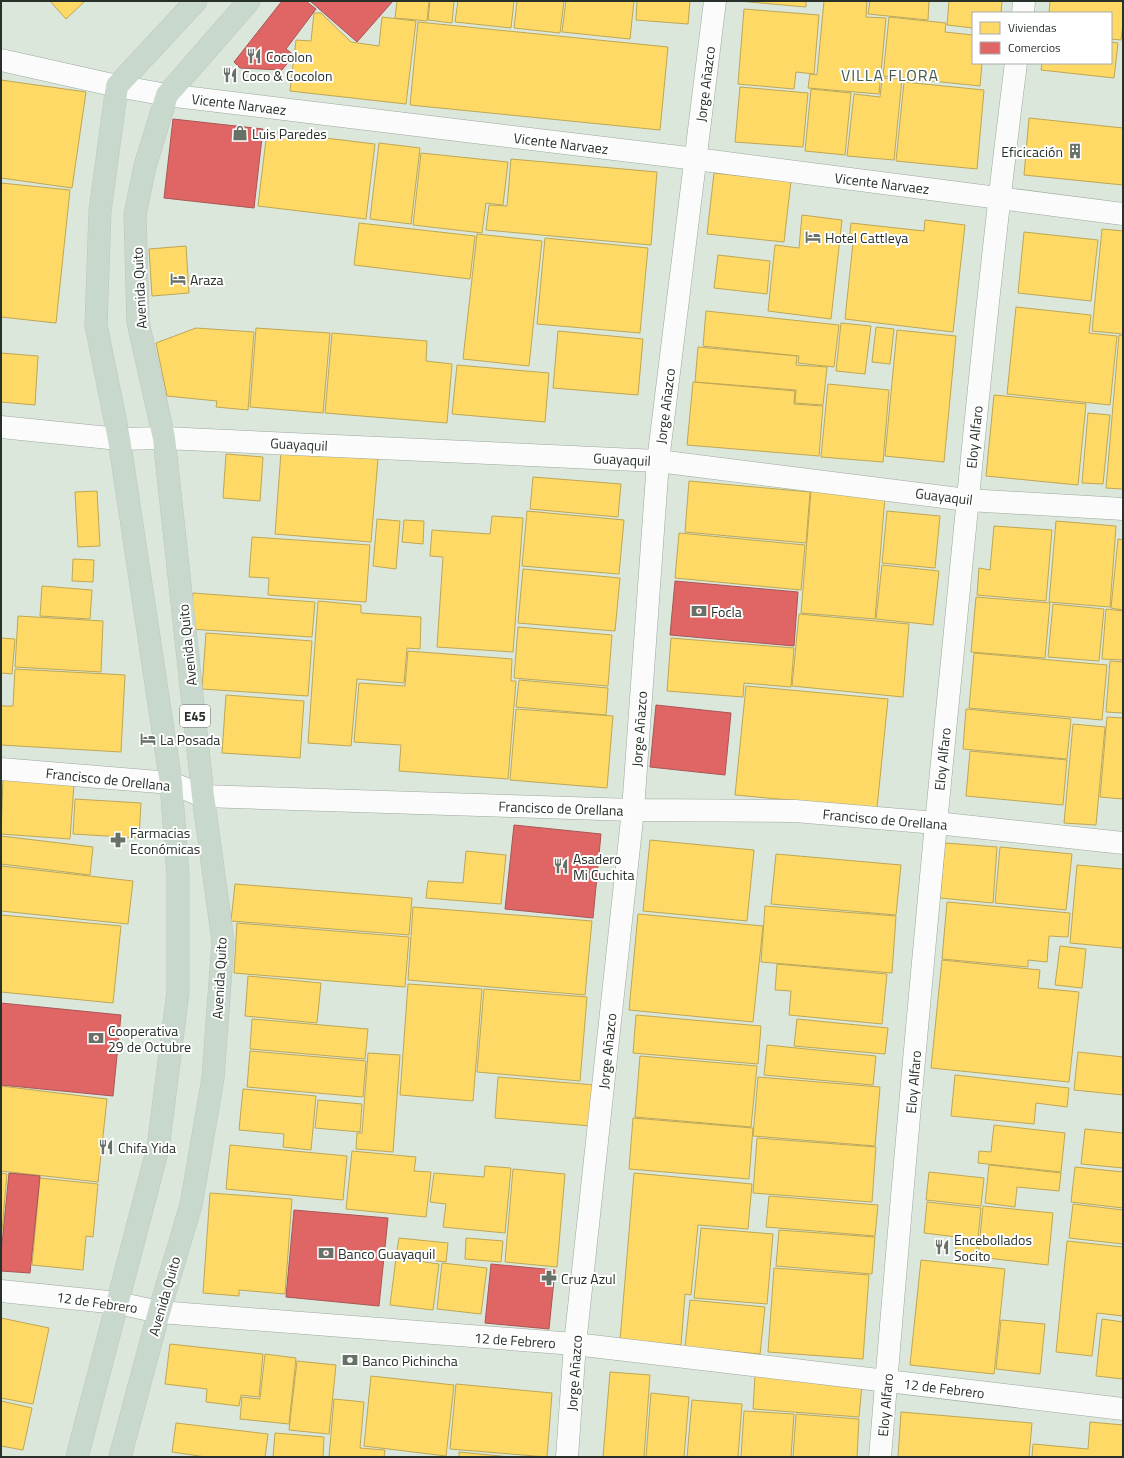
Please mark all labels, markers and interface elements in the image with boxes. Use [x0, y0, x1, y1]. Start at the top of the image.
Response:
legend [972, 12, 1112, 64]
text: Viviendas [1008, 18, 1057, 37]
text: Comercios [1008, 38, 1061, 57]
street label: Jorge Añazco [690, 45, 720, 123]
place label: Cocolon [266, 46, 312, 67]
restaurant icon: Cocolon [245, 47, 263, 65]
district label: VILLA FLORA [841, 63, 939, 87]
place label: Coco & Cocolon [242, 65, 333, 86]
restaurant icon: Coco & Cocolon [221, 66, 239, 84]
street label: Vicente Narvaez [190, 88, 288, 120]
place label: Luis Paredes [252, 123, 327, 144]
shop icon: Luis Paredes [231, 124, 249, 142]
street label: Vicente Narvaez [512, 127, 610, 159]
place label: Eficicación [1001, 141, 1063, 162]
building icon: Eficicación [1066, 142, 1084, 160]
street label: Vicente Narvaez [833, 167, 931, 199]
place label: Hotel Cattleya [825, 227, 908, 248]
hotel icon: Hotel Cattleya [804, 228, 822, 246]
street label: Avenida Quito [126, 247, 152, 329]
place label: Araza [190, 269, 224, 290]
hotel icon: Araza [169, 270, 187, 288]
street label: Jorge Añazco [650, 367, 680, 445]
street label: Eloy Alfaro [960, 404, 988, 470]
street label: Guayaquil [270, 432, 328, 456]
street label: Guayaquil [593, 447, 651, 471]
street label: Guayaquil [914, 482, 974, 510]
place label: Focla [711, 601, 742, 622]
bank icon: Focla [690, 602, 708, 620]
street label: Avenida Quito [172, 603, 202, 687]
street label: Jorge Añazco [626, 690, 652, 768]
road number: E45 [180, 705, 210, 727]
street label: Eloy Alfaro [928, 726, 956, 792]
place label: La Posada [160, 729, 220, 750]
hotel icon: La Posada [139, 730, 157, 748]
street label: Francisco de Orellana [45, 762, 171, 796]
street label: Francisco de Orellana [498, 795, 624, 821]
street label: Francisco de Orellana [822, 803, 948, 835]
place label: Farmacias Económicas [130, 822, 200, 859]
pharmacy icon: Farmacias Económicas [109, 831, 127, 849]
place label: Asadero Mi Cuchita [573, 848, 634, 885]
restaurant icon: Asadero Mi Cuchita [552, 857, 570, 875]
street label: Avenida Quito [206, 937, 232, 1019]
street label: Jorge Añazco [593, 1012, 621, 1090]
place label: Cooperativa 29 de Octubre [108, 1020, 191, 1057]
bank icon: Cooperativa 29 de Octubre [87, 1029, 105, 1047]
street label: Eloy Alfaro [900, 1050, 926, 1114]
place label: Chifa Yida [118, 1137, 176, 1158]
restaurant icon: Chifa Yida [97, 1138, 115, 1156]
place label: Encebollados Socito [954, 1229, 1032, 1266]
restaurant icon: Encebollados Socito [933, 1238, 951, 1256]
place label: Banco Guayaquil [338, 1243, 435, 1264]
bank icon: Banco Guayaquil [317, 1244, 335, 1262]
street label: Avenida Quito [143, 1254, 185, 1338]
place label: Cruz Azul [561, 1268, 616, 1289]
pharmacy icon: Cruz Azul [540, 1269, 558, 1287]
street label: 12 de Febrero [55, 1286, 139, 1318]
street label: 12 de Febrero [473, 1327, 557, 1353]
street label: Jorge Añazco [561, 1334, 587, 1412]
place label: Banco Pichincha [362, 1350, 458, 1371]
bank icon: Banco Pichincha [341, 1351, 359, 1369]
street label: Eloy Alfaro [872, 1373, 898, 1437]
street label: 12 de Febrero [902, 1373, 986, 1403]

